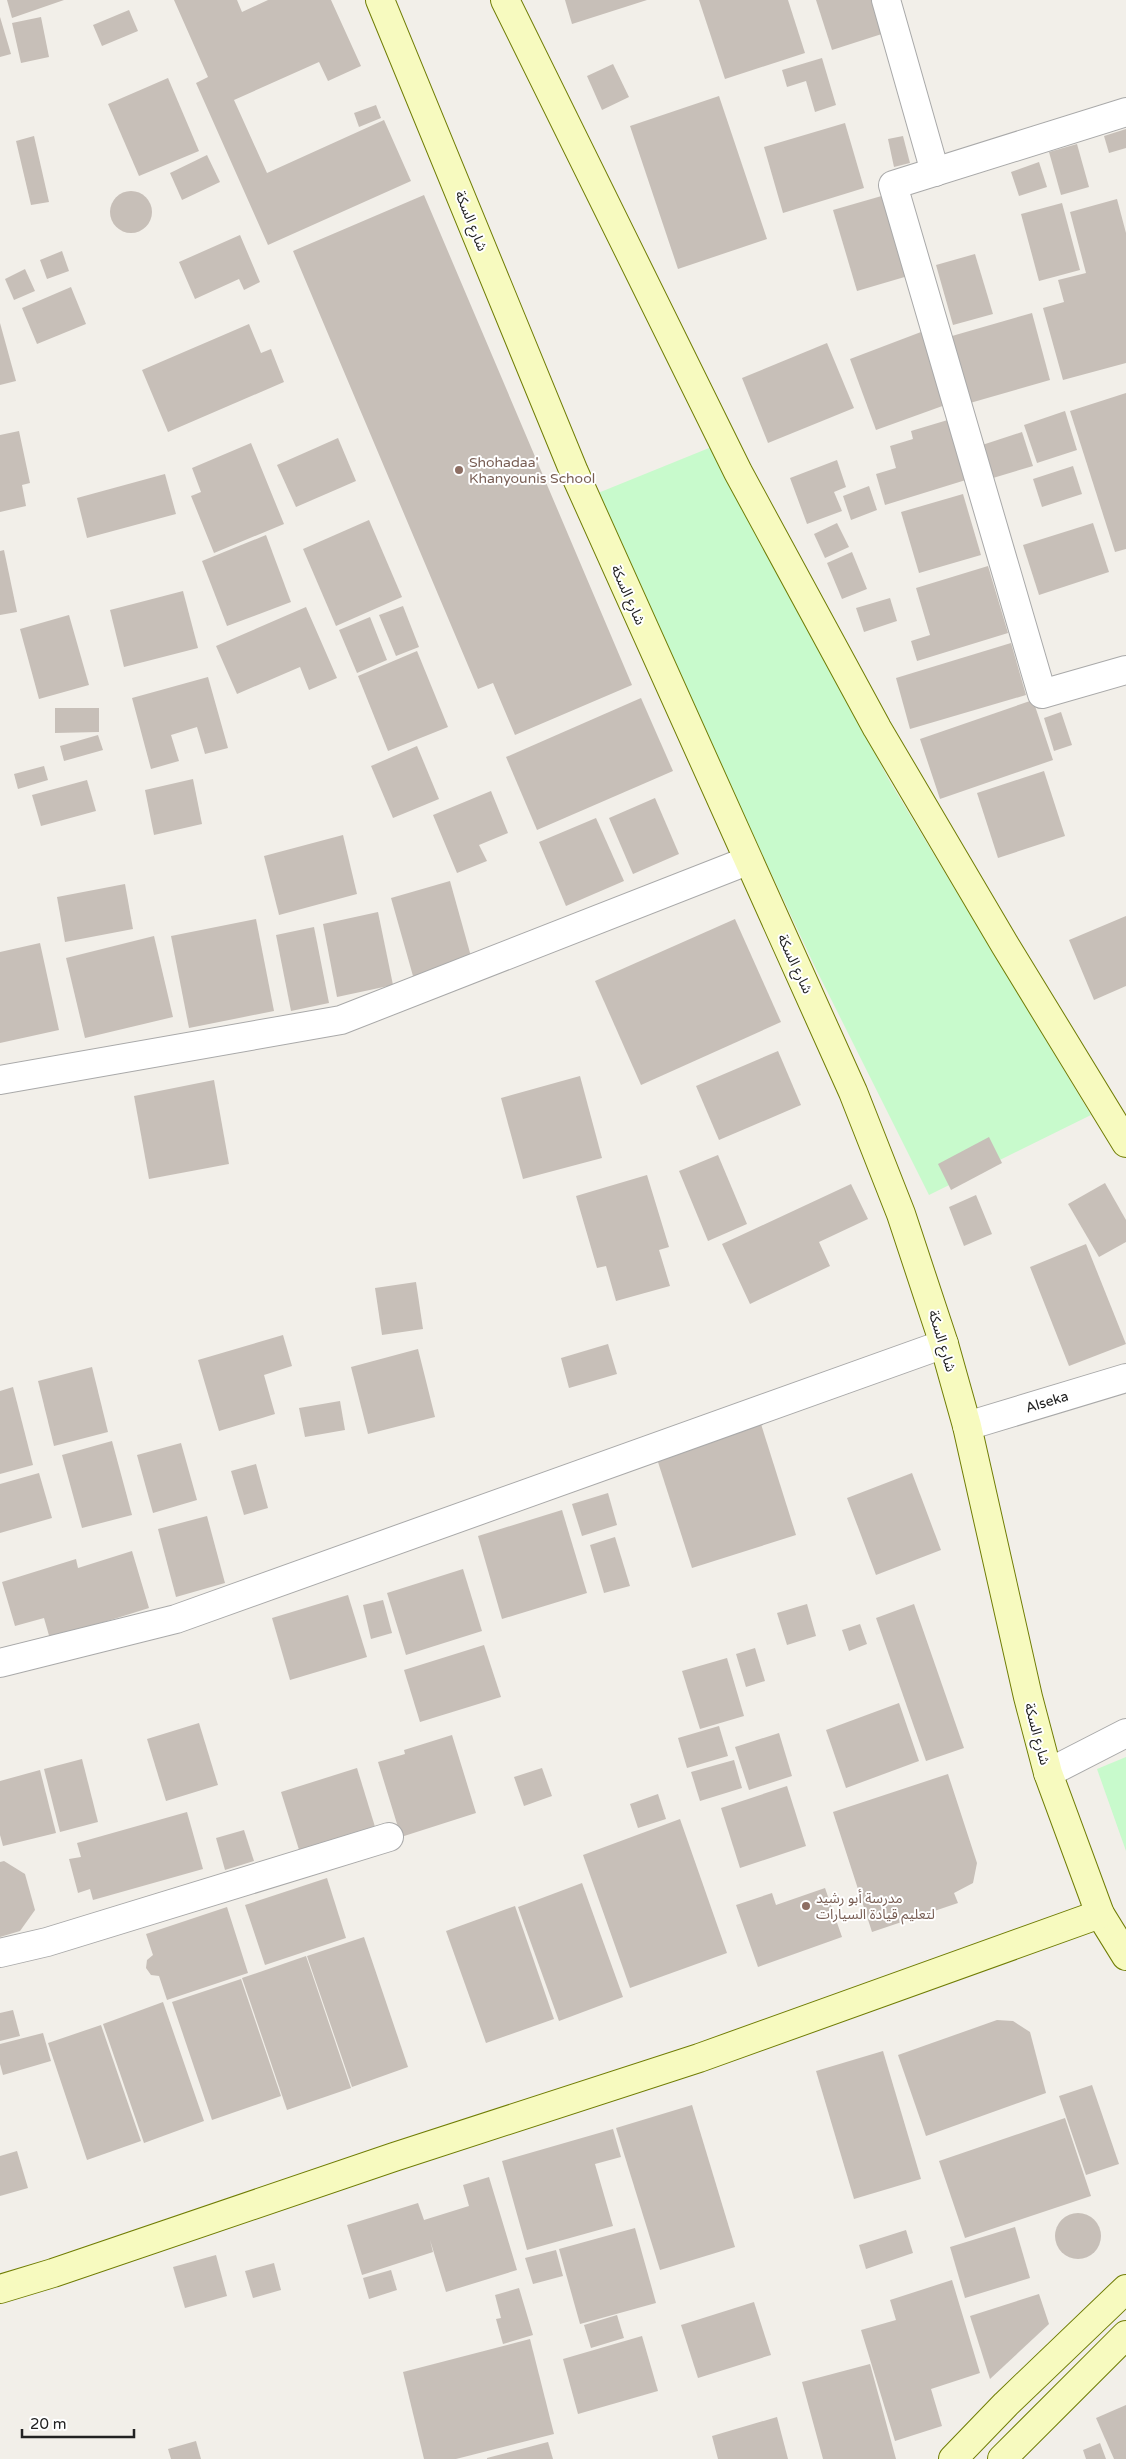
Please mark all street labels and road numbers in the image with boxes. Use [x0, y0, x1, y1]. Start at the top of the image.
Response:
street label: شارع السكة [449, 188, 491, 254]
street label: شارع السكة [605, 562, 649, 628]
street label: شارع السكة [772, 932, 816, 997]
street label: شارع السكة [923, 1308, 959, 1375]
street label: Alseka [1024, 1387, 1070, 1417]
street label: شارع السكة [1019, 1701, 1053, 1768]

